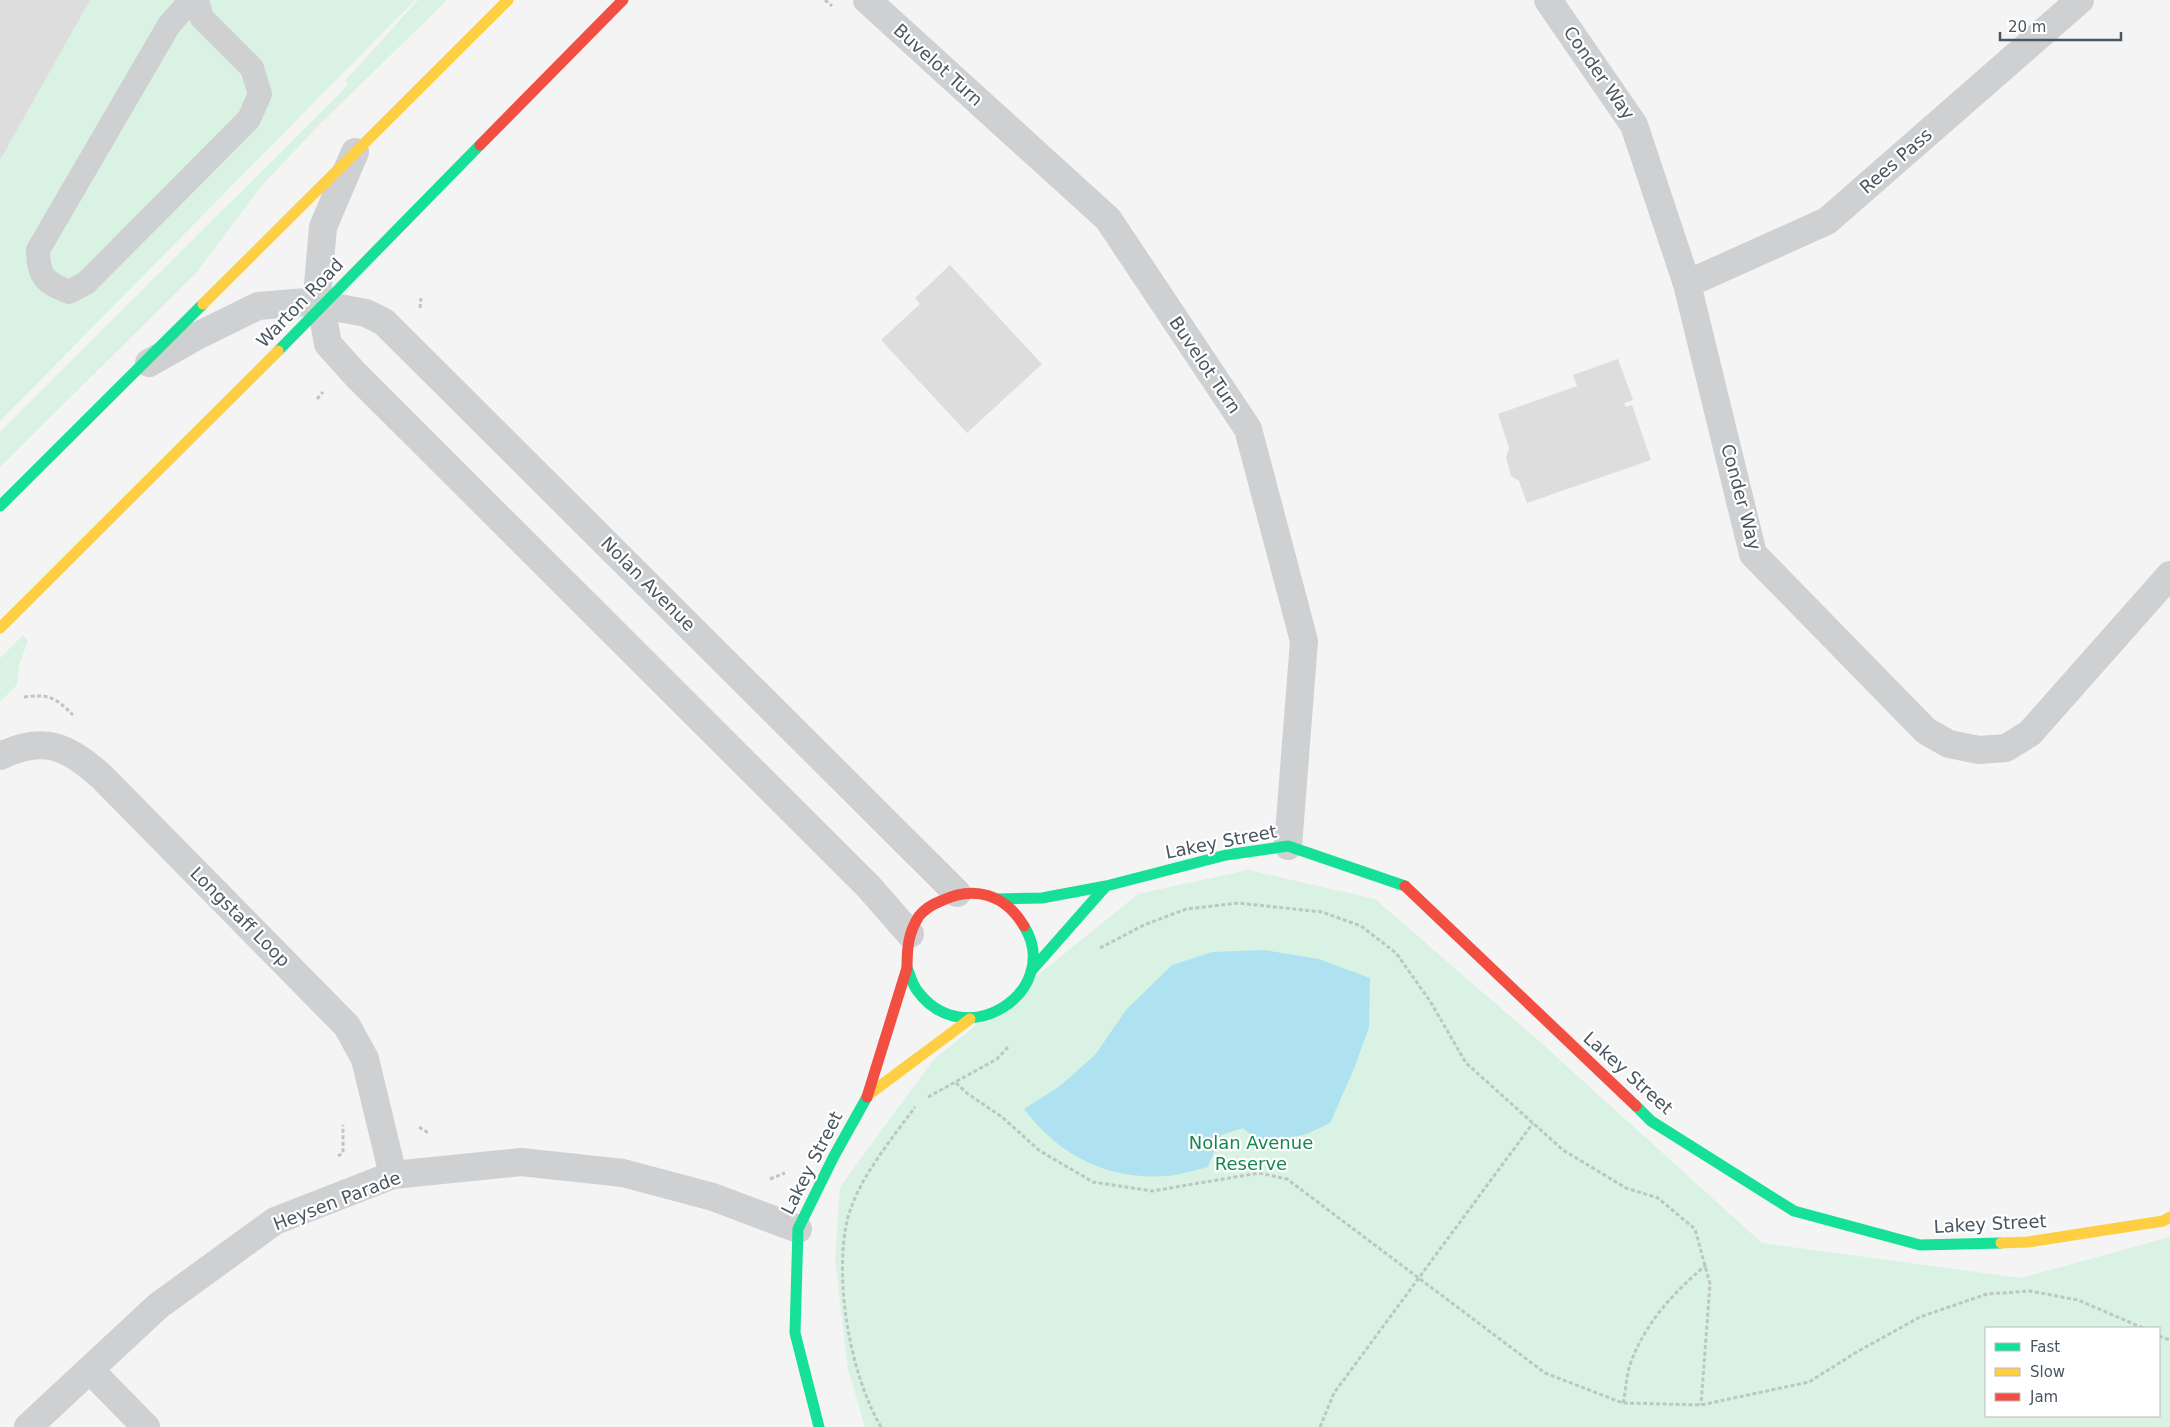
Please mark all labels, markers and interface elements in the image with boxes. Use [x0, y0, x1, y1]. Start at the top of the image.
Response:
scale bar [2000, 10, 2121, 42]
text: 20 m [2008, 18, 2046, 36]
street label: Buvelot Turn [890, 19, 987, 110]
street label: Conder Way [1560, 22, 1639, 124]
street label: Rees Pass [1855, 124, 1936, 198]
street label: Warton Road [252, 254, 347, 351]
street label: Buvelot Turn [1165, 312, 1246, 417]
street label: Conder Way [1717, 442, 1766, 553]
street label: Nolan Avenue [597, 532, 700, 635]
street label: Lakey Street [1163, 820, 1278, 863]
street label: Longstaff Loop [186, 862, 295, 971]
street label: Lakey Street [1579, 1027, 1677, 1118]
street label: Lakey Street [777, 1108, 847, 1218]
park label: Nolan Avenue Reserve [1189, 1132, 1313, 1174]
street label: Heysen Parade [270, 1167, 404, 1235]
street label: Lakey Street [1933, 1210, 2047, 1237]
legend [1985, 1327, 2160, 1417]
text: Fast [2030, 1338, 2060, 1356]
text: Slow [2030, 1363, 2065, 1381]
text: Jam [2029, 1388, 2058, 1406]

